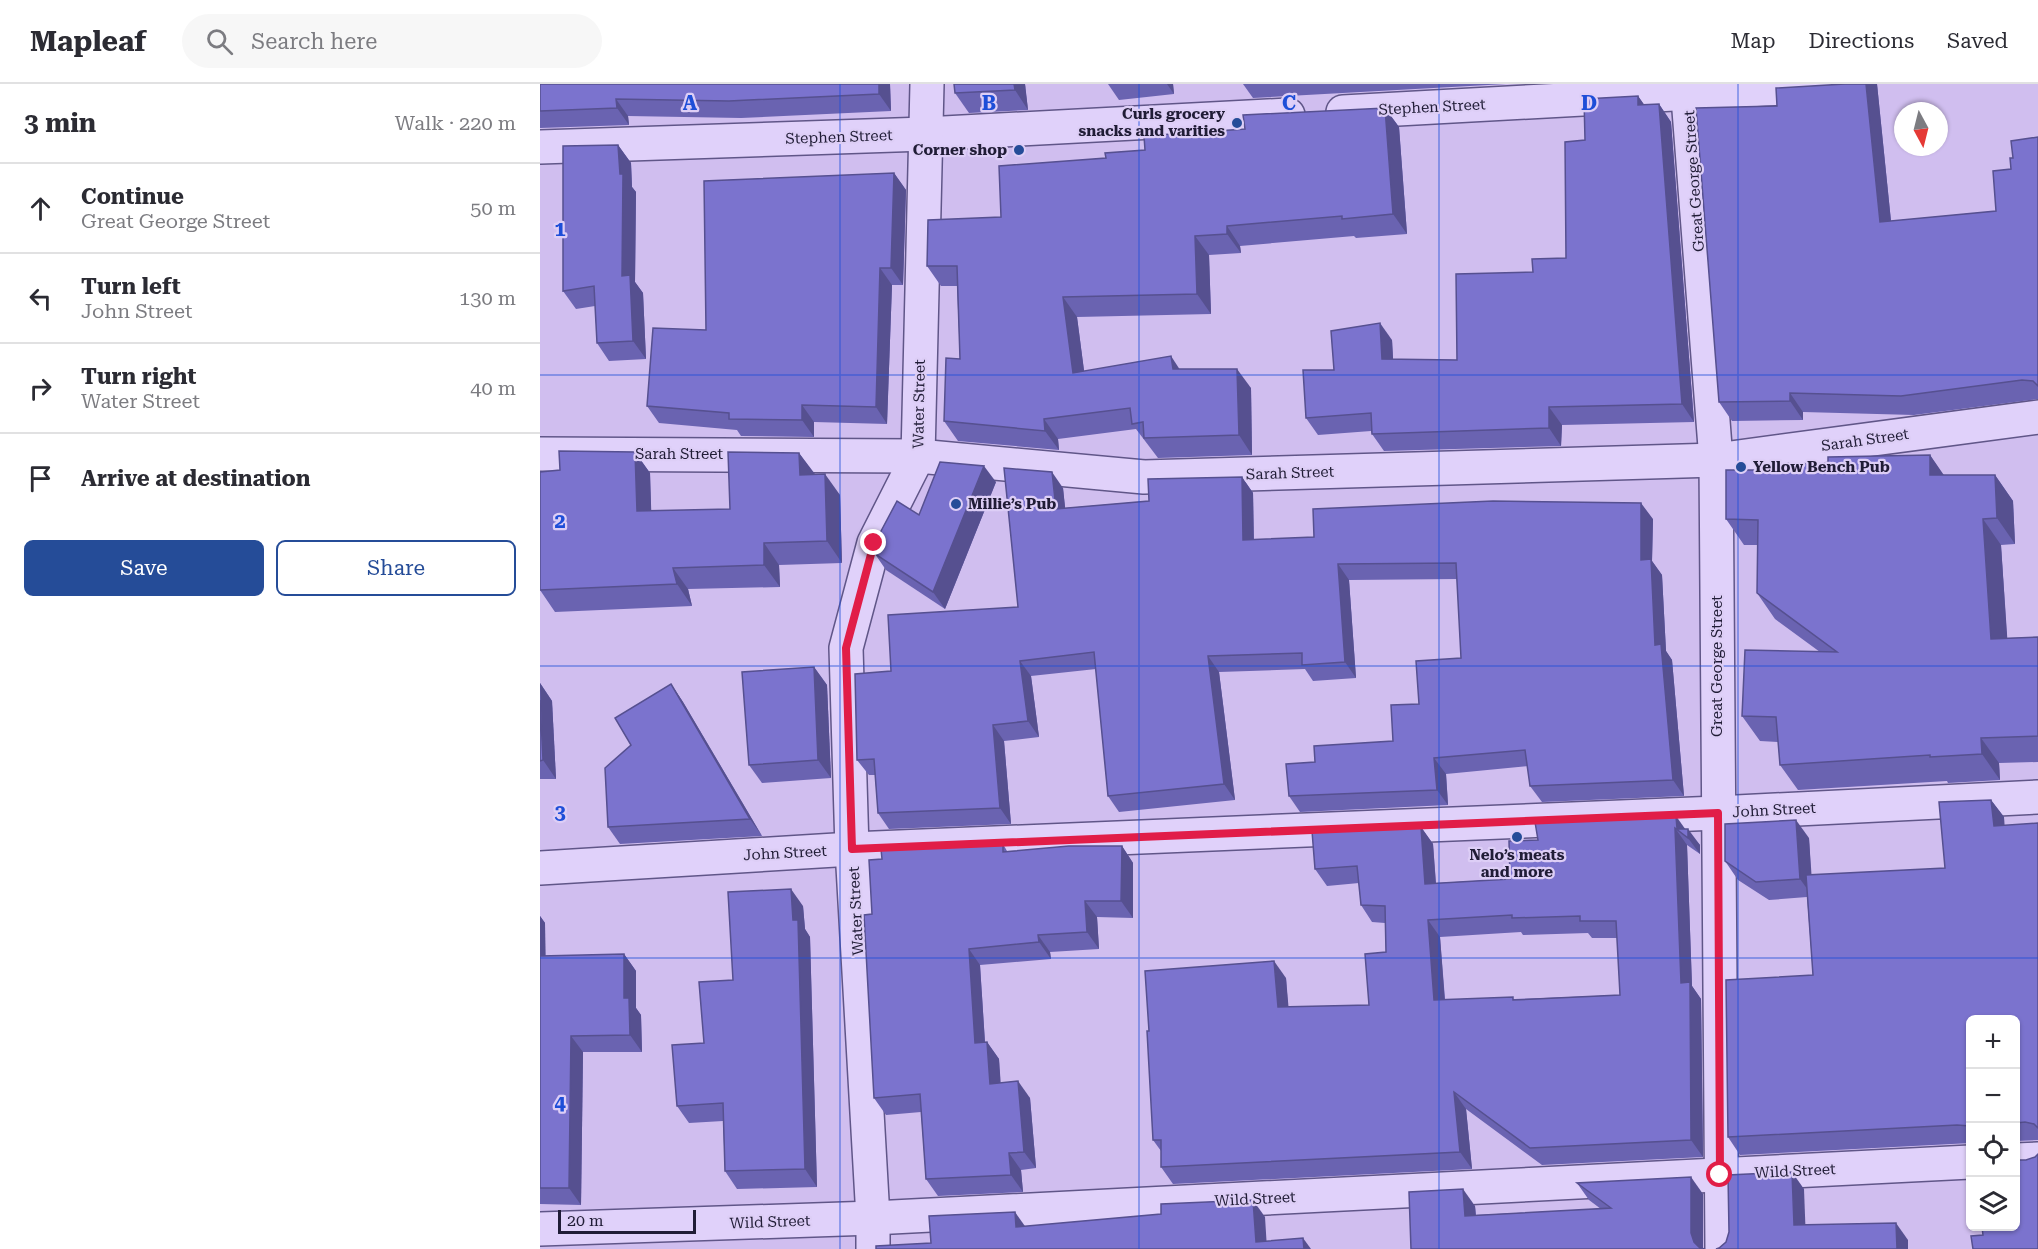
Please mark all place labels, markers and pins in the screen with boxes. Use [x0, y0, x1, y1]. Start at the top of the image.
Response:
place label: Curls grocery snacks and varities [1078, 105, 1225, 140]
marker: Curls grocery snacks and varities [1230, 116, 1244, 130]
place label: Corner shop [913, 141, 1007, 159]
marker: Corner shop [1012, 143, 1026, 157]
place label: Yellow Bench Pub [1753, 458, 1890, 476]
marker: Yellow Bench Pub [1734, 460, 1748, 474]
place label: Millie’s Pub [968, 495, 1056, 513]
marker: Millie’s Pub [949, 497, 963, 511]
marker: Nelo’s meats and more [1510, 830, 1524, 844]
place label: Nelo’s meats and more [1469, 846, 1565, 881]

